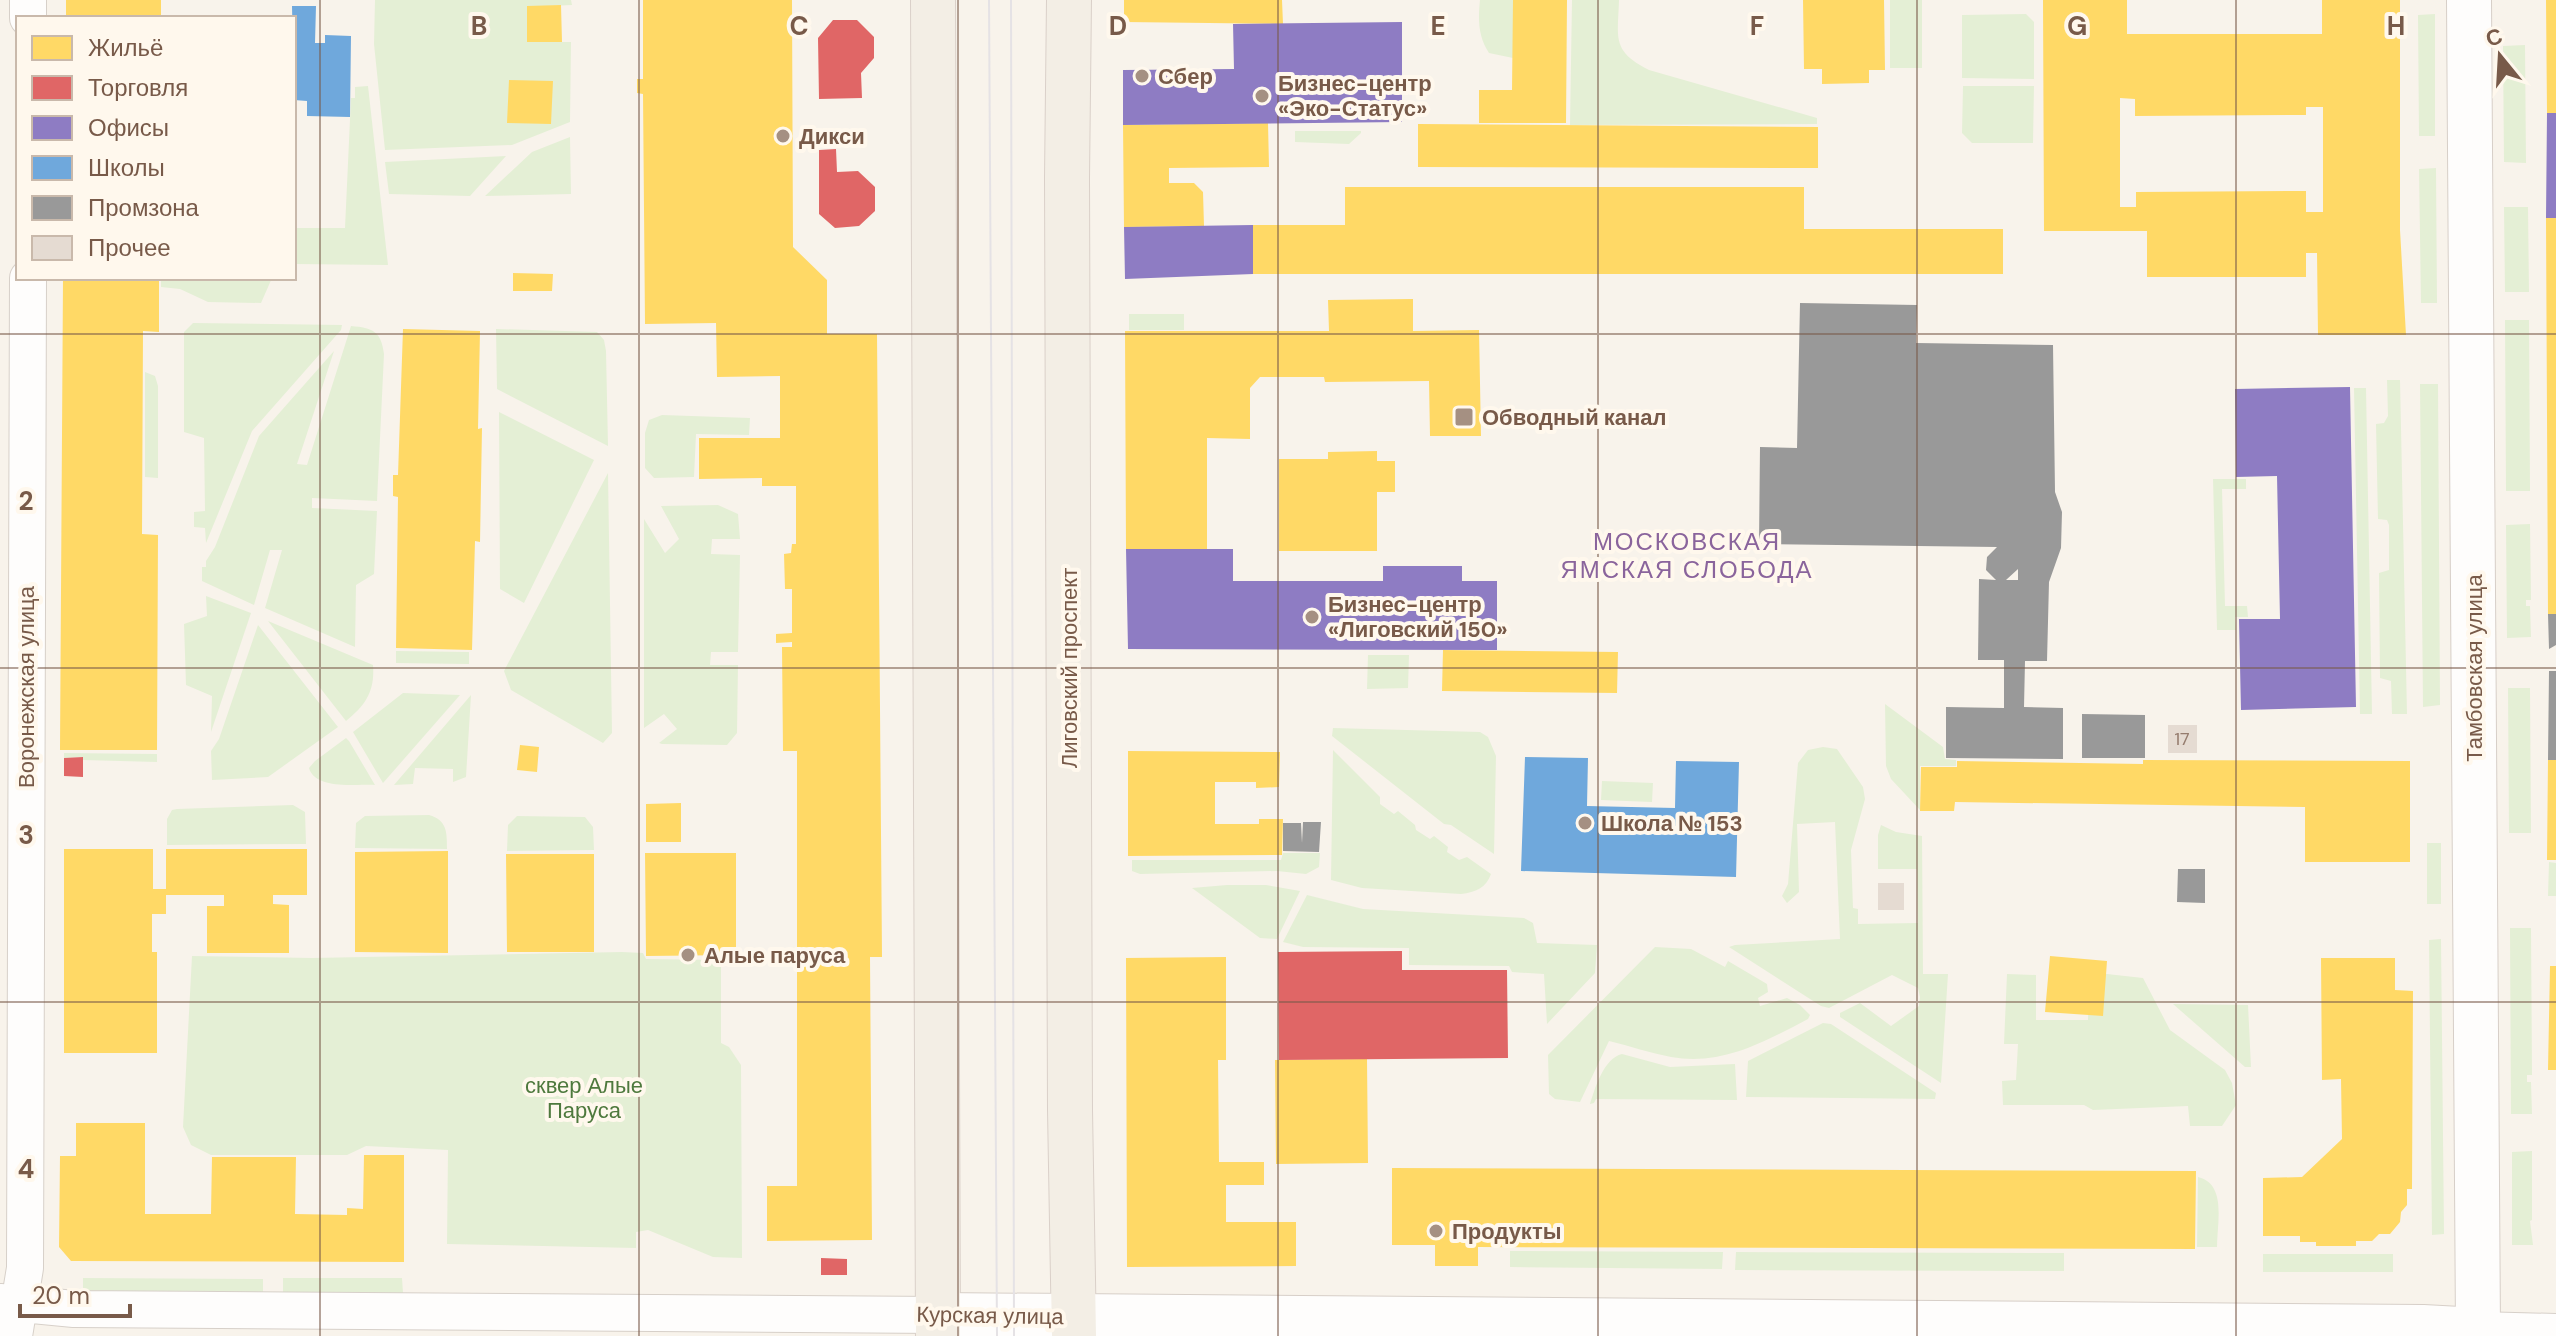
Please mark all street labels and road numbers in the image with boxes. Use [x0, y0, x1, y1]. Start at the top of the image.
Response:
street label: Лиговский проспект [1055, 568, 1084, 768]
street label: Тамбовская улица [2460, 574, 2489, 762]
street label: Воронежская улица [12, 585, 41, 788]
street label: Курская улица [916, 1300, 1065, 1331]

